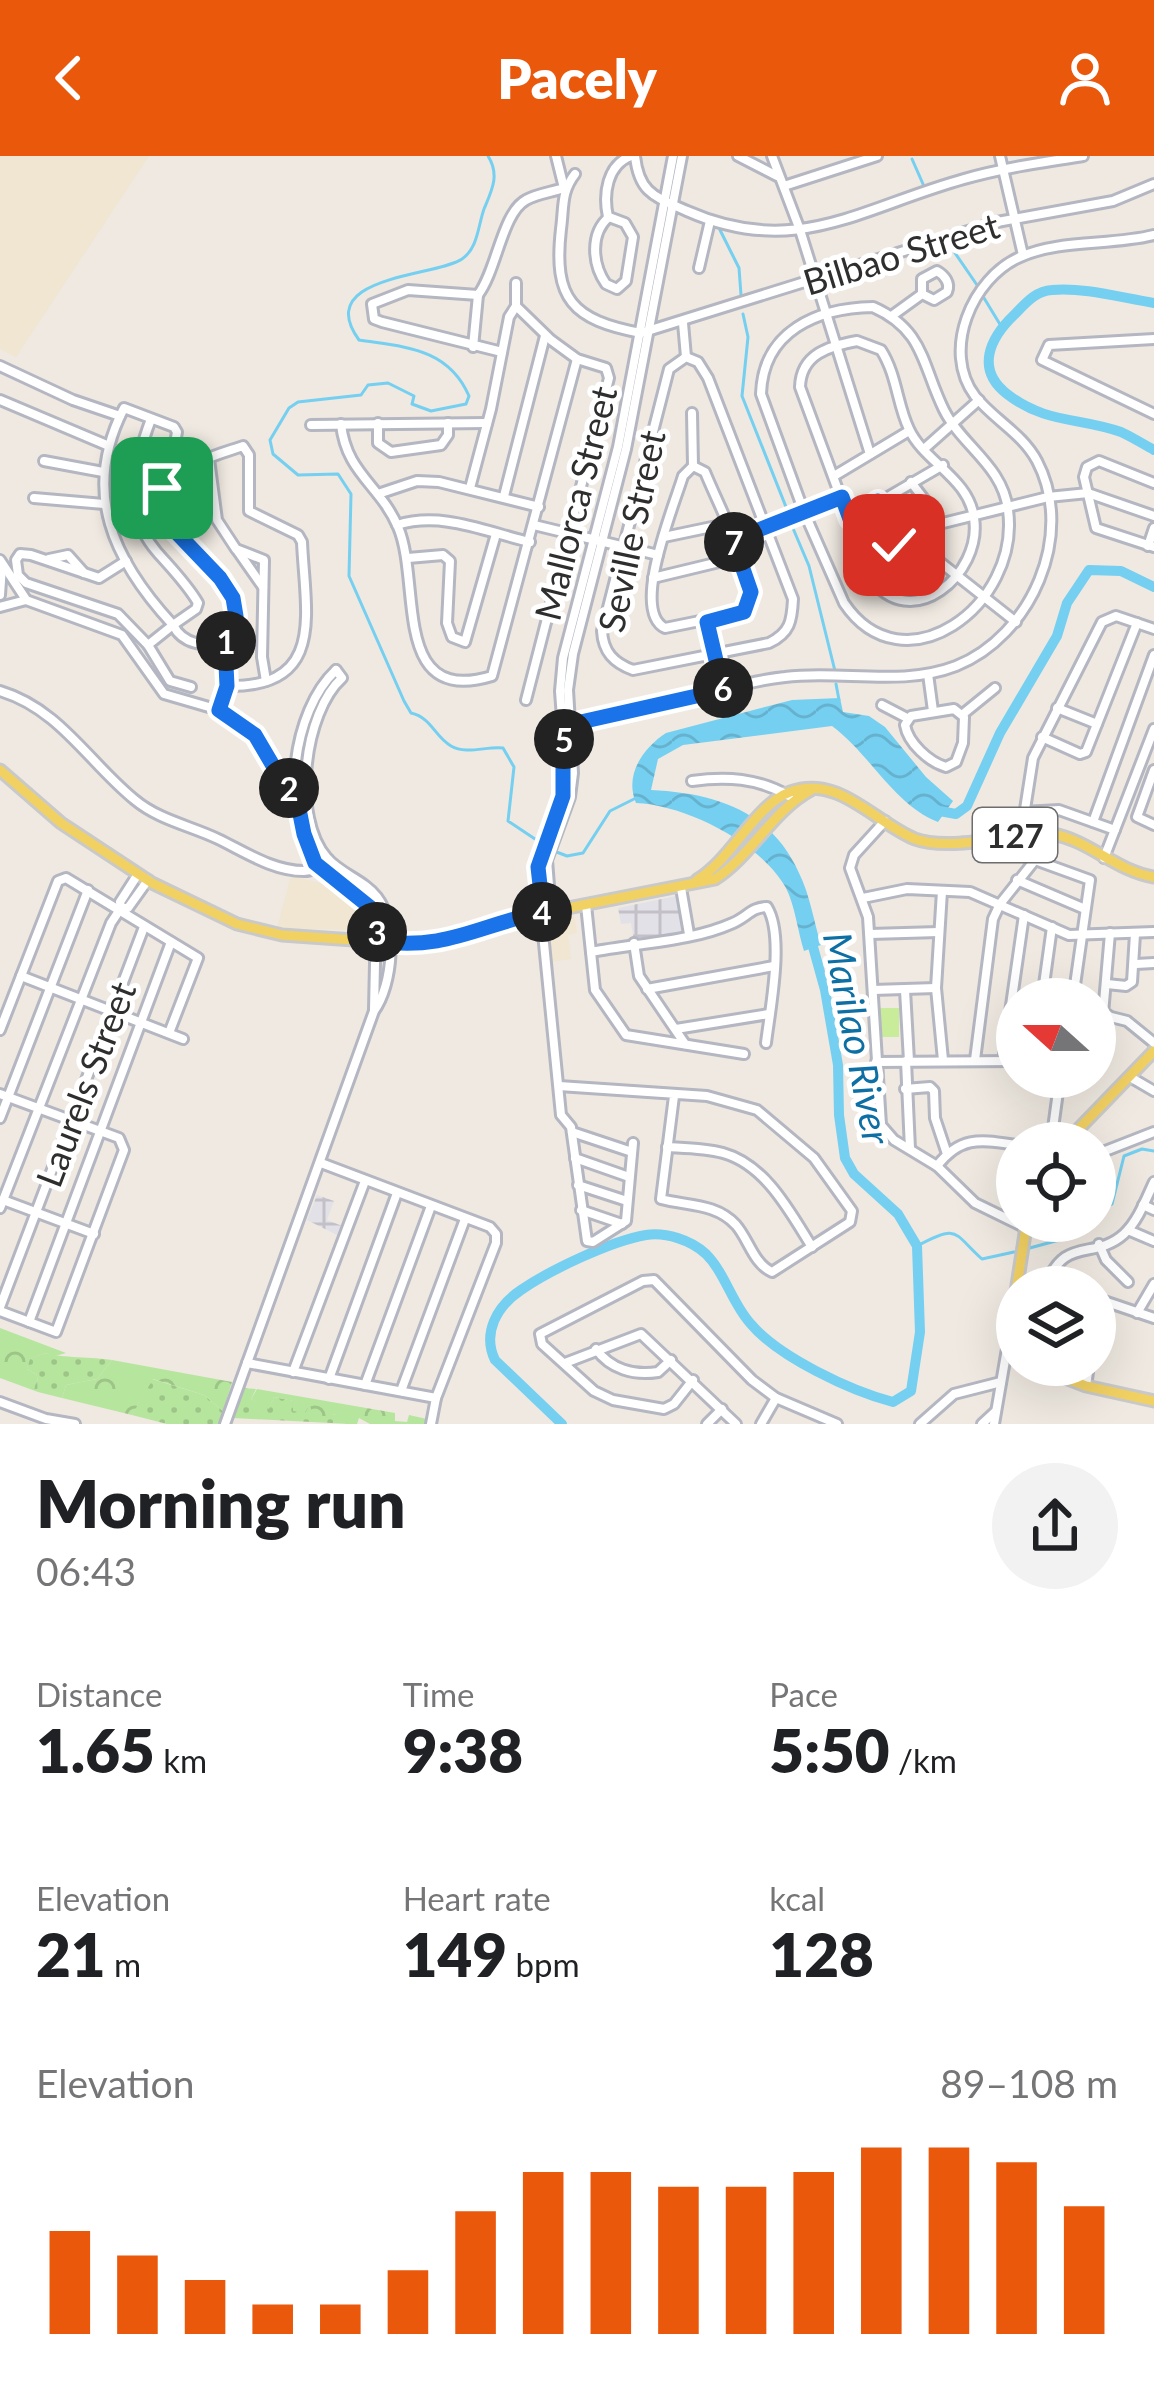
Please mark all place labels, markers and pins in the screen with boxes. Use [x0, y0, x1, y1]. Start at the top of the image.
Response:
pin [111, 437, 213, 539]
pin [843, 494, 945, 596]
pin: 7 [704, 512, 764, 572]
pin: 1 [196, 611, 256, 671]
pin: 6 [693, 658, 753, 718]
pin: 5 [534, 709, 594, 769]
pin: 2 [259, 758, 319, 818]
pin: 4 [512, 882, 572, 942]
pin: 3 [347, 902, 407, 962]

